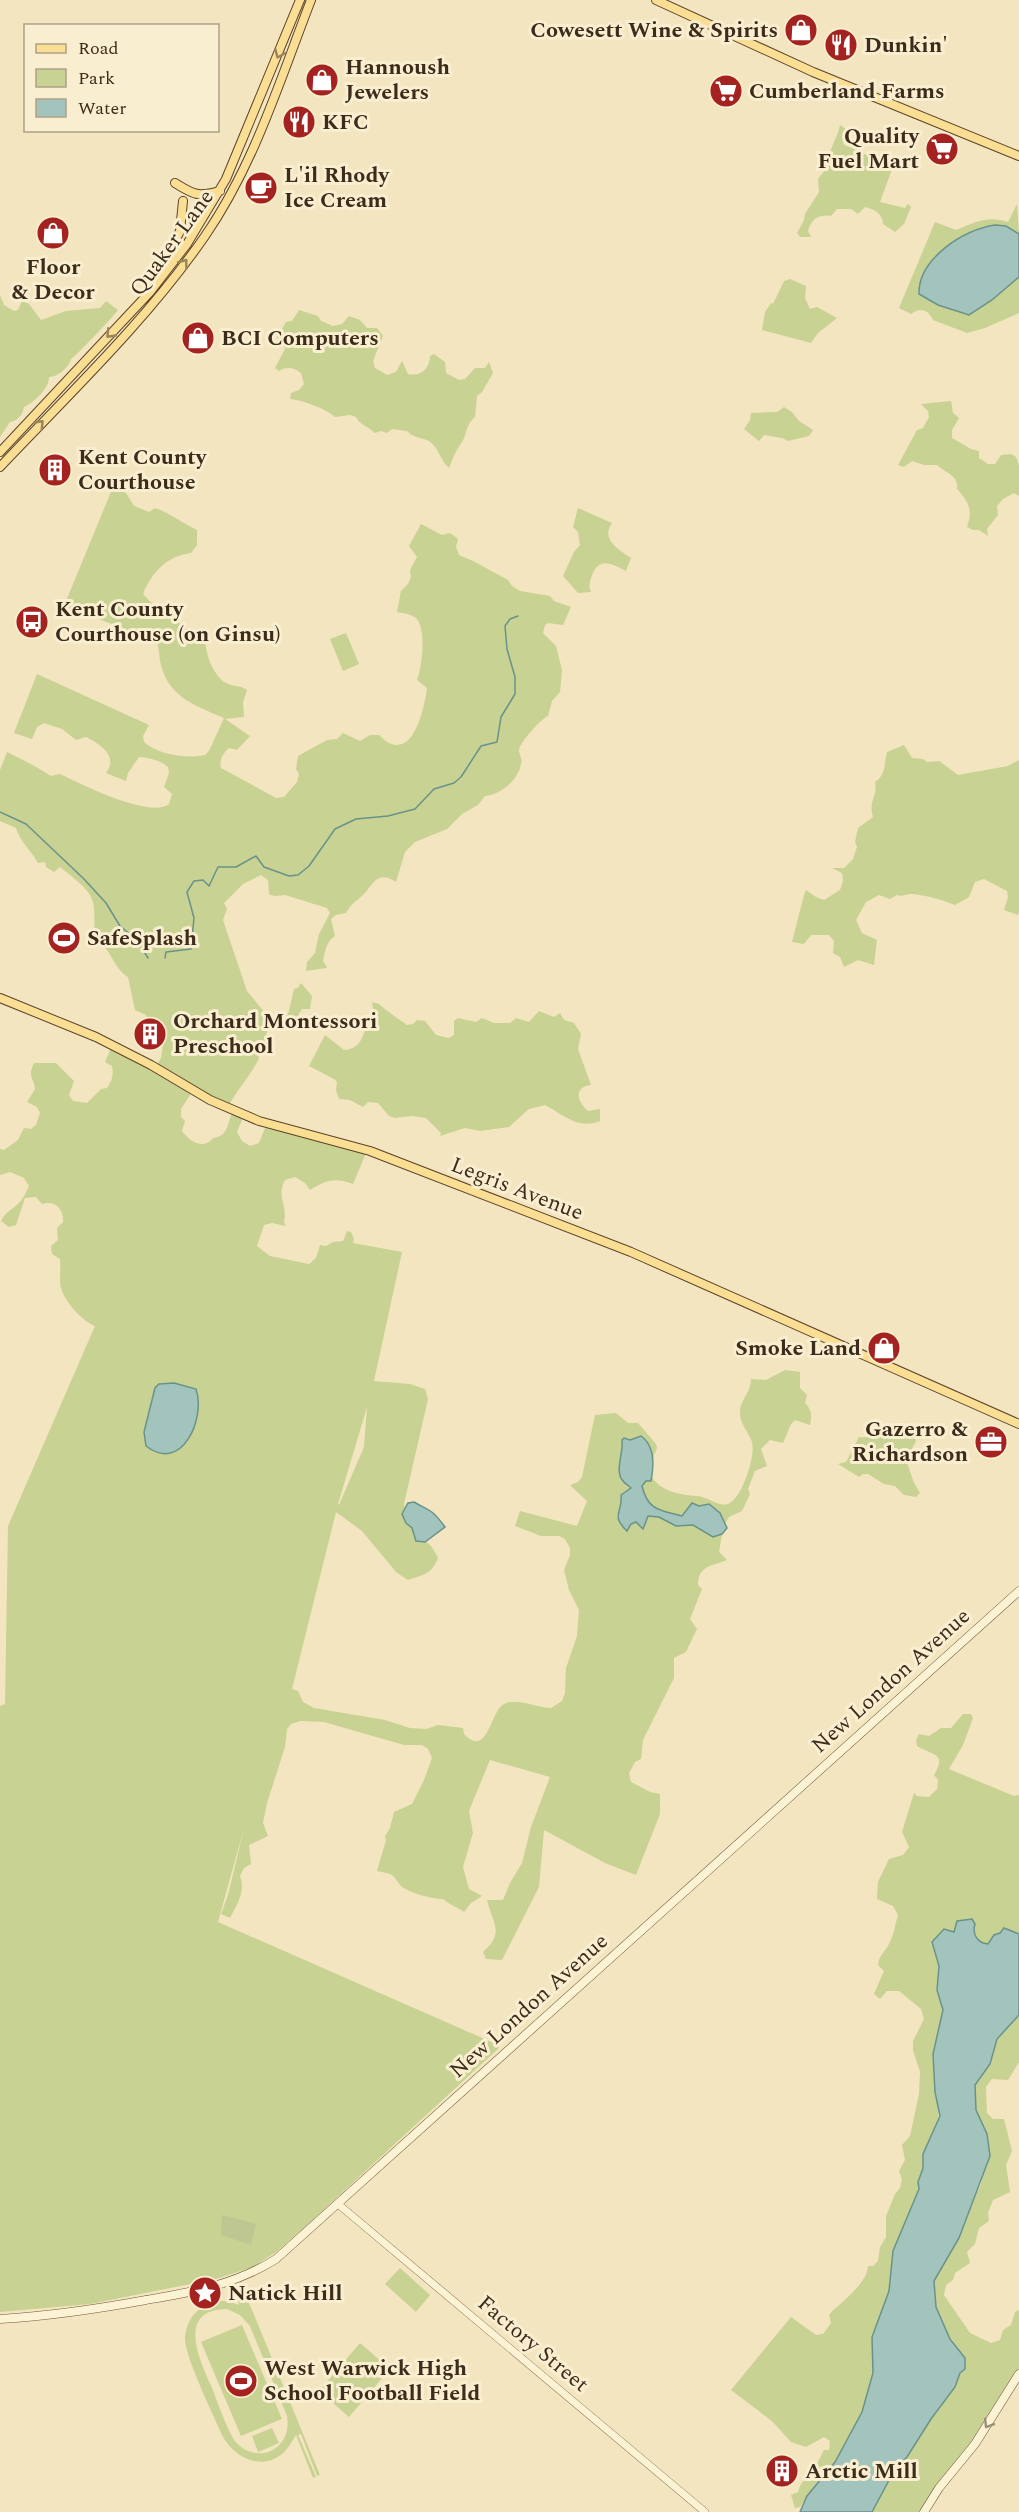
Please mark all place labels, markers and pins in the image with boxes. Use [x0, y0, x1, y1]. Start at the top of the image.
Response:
shop icon: Cowesett Wine & Spirits [783, 12, 819, 48]
place label: Cowesett Wine & Spirits [530, 14, 778, 47]
restaurant icon: Dunkin' [823, 27, 859, 63]
place label: Dunkin' [864, 29, 948, 62]
place label: Hannoush Jewelers [345, 51, 451, 109]
shop icon: Hannoush Jewelers [304, 62, 340, 98]
supermarket icon: Cumberland Farms [708, 73, 744, 109]
place label: Cumberland Farms [749, 75, 945, 108]
restaurant icon: KFC [281, 104, 317, 140]
place label: KFC [322, 106, 369, 139]
place label: Quality Fuel Mart [818, 120, 921, 178]
supermarket icon: Quality Fuel Mart [924, 131, 960, 167]
place label: L'il Rhody Ice Cream [284, 159, 391, 217]
cafe icon: L'il Rhody Ice Cream [243, 170, 279, 206]
shop icon: Floor & Decor [35, 215, 71, 251]
place label: Floor & Decor [11, 251, 95, 309]
shop icon: BCI Computers [180, 320, 216, 356]
place label: BCI Computers [221, 322, 379, 355]
place label: Kent County Courthouse [78, 441, 208, 499]
building icon: Kent County Courthouse [37, 452, 73, 488]
place label: Kent County Courthouse (on Ginsu) [55, 593, 281, 651]
bus stop icon: Kent County Courthouse (on Ginsu) [14, 604, 50, 640]
sports icon: SafeSplash [46, 920, 82, 956]
place label: SafeSplash [87, 922, 198, 955]
place label: Orchard Montessori Preschool [173, 1005, 377, 1063]
building icon: Orchard Montessori Preschool [132, 1016, 168, 1052]
shop icon: Smoke Land [866, 1330, 902, 1366]
place label: Smoke Land [735, 1332, 861, 1365]
place label: Gazerro & Richardson [852, 1413, 968, 1471]
office icon: Gazerro & Richardson [973, 1424, 1009, 1460]
place icon: Natick Hill [187, 2275, 223, 2311]
place label: Natick Hill [228, 2277, 342, 2310]
place label: West Warwick High School Football Field [264, 2352, 480, 2410]
sports icon: West Warwick High School Football Field [223, 2363, 259, 2399]
building icon: Arctic Mill [764, 2453, 800, 2489]
place label: Arctic Mill [805, 2455, 918, 2488]

